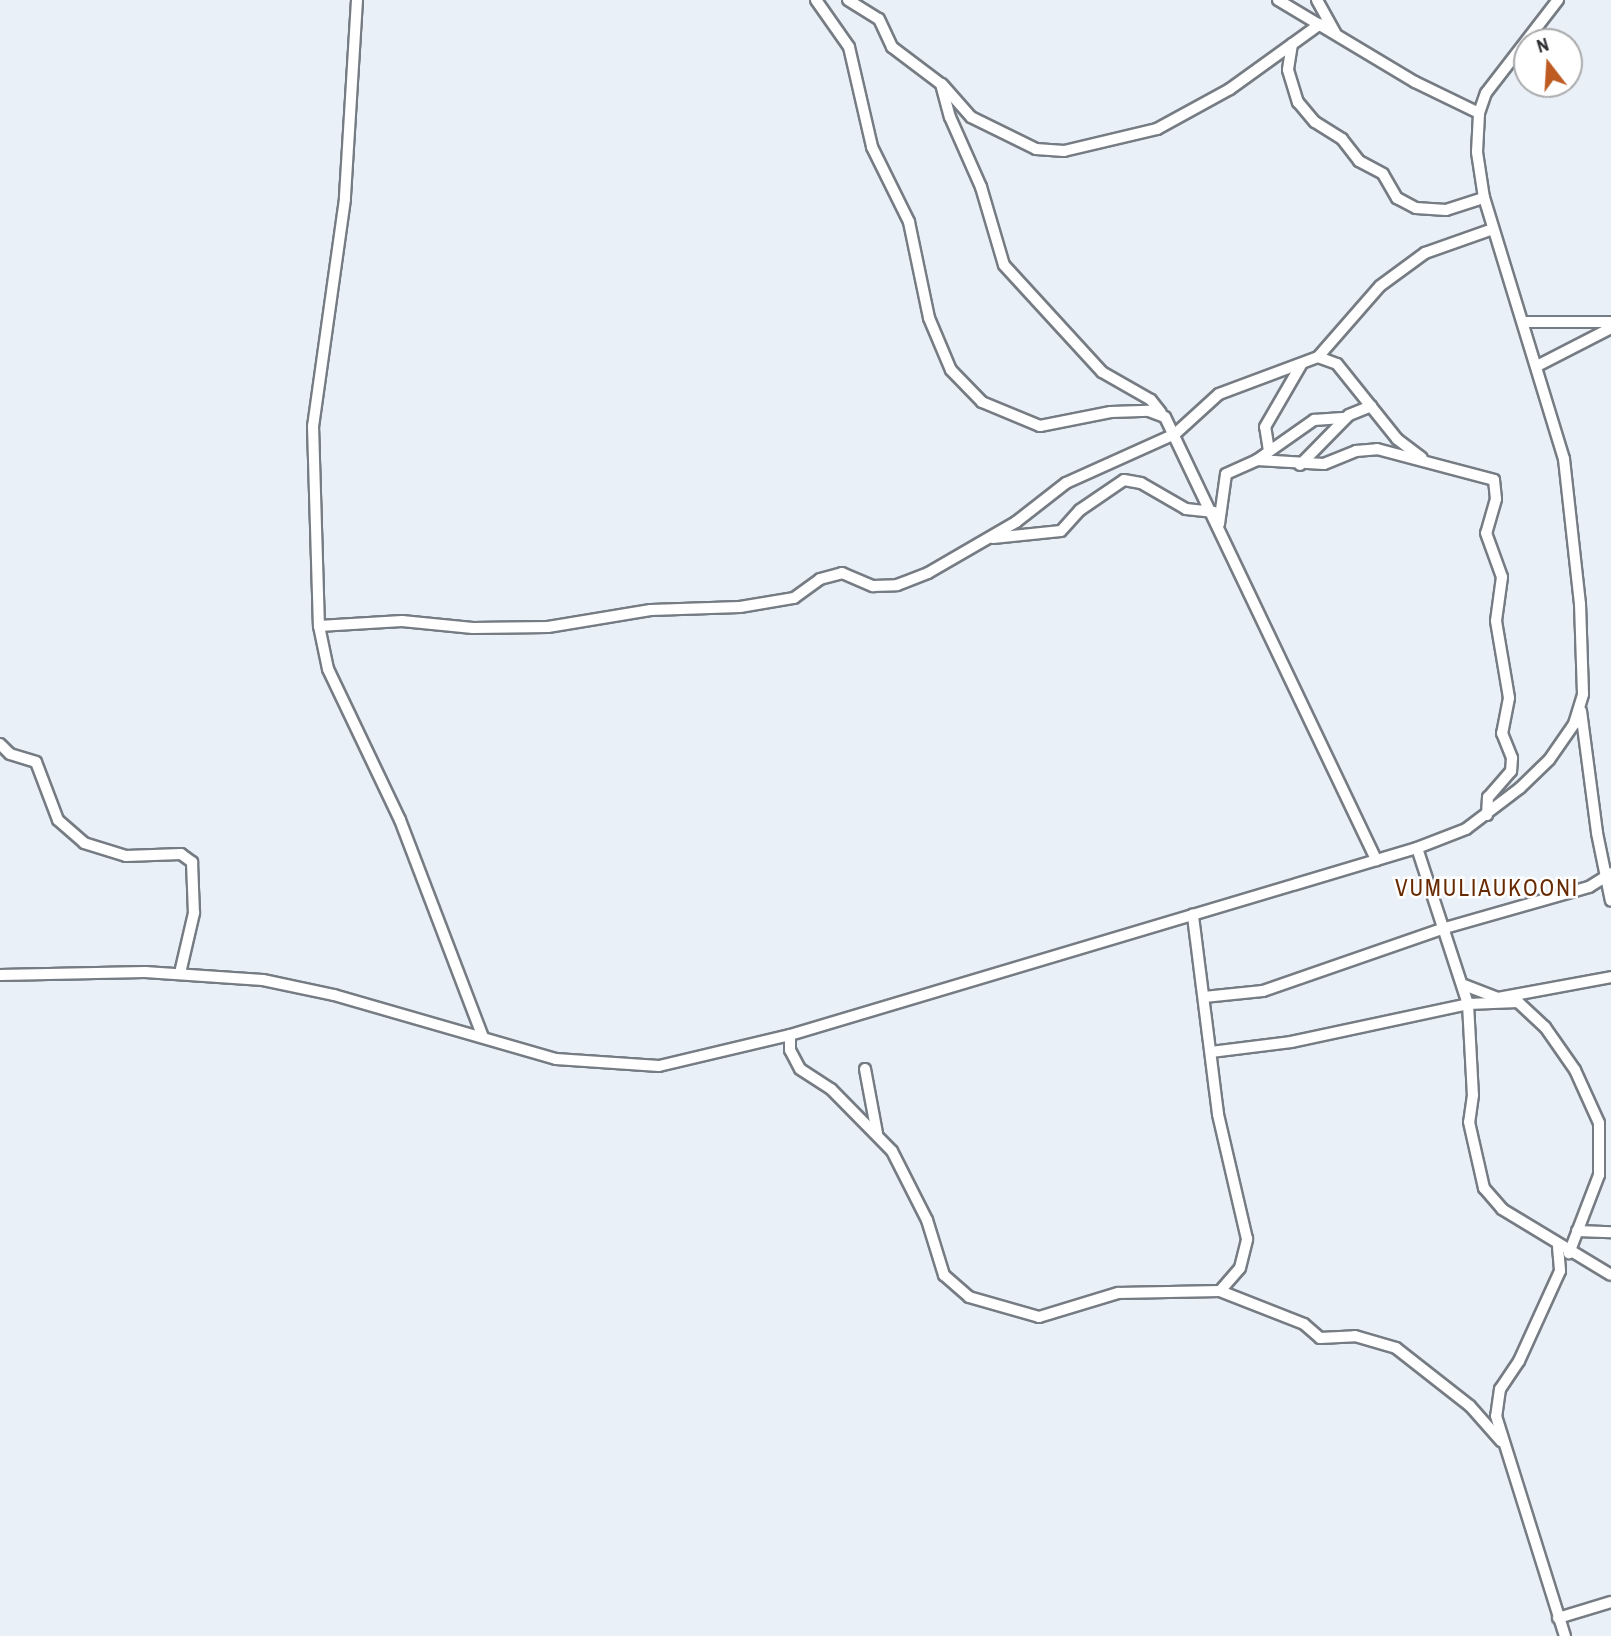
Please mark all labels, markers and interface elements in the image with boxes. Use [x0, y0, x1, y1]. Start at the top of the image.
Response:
north arrow [1513, 28, 1583, 98]
text: N [1533, 31, 1552, 59]
district label: VUMULIAUKOONI [1397, 874, 1577, 902]

